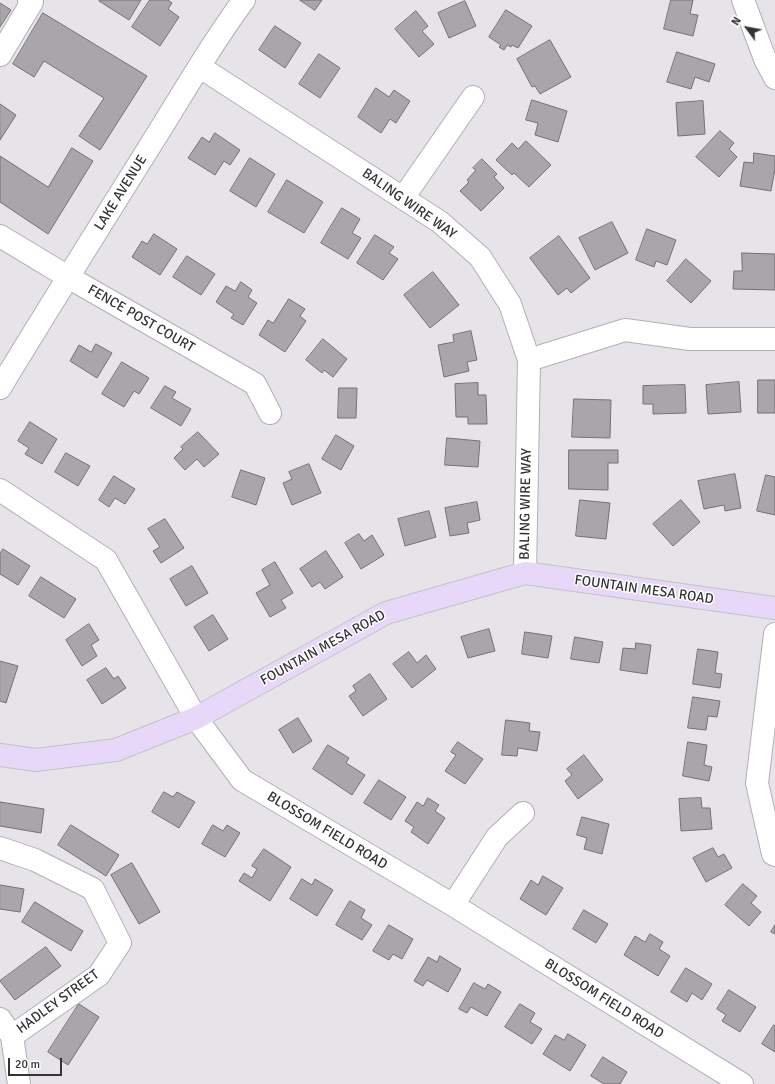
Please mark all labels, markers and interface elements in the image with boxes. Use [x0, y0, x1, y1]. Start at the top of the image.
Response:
north arrow [727, 8, 767, 48]
text: N [729, 15, 744, 28]
street label: LAKE AVENUE [91, 152, 151, 234]
street label: BALING WIRE WAY [358, 165, 460, 243]
street label: FENCE POST COURT [85, 282, 197, 356]
street label: BALING WIRE WAY [517, 448, 535, 560]
street label: FOUNTAIN MESA ROAD [573, 572, 715, 608]
street label: FOUNTAIN MESA ROAD [258, 607, 388, 689]
street label: BLOSSOM FIELD ROAD [264, 788, 390, 874]
street label: BLOSSOM FIELD ROAD [541, 956, 667, 1042]
street label: HADLEY STREET [14, 966, 102, 1038]
scale bar [10, 1050, 64, 1076]
text: 20 m [15, 1057, 40, 1072]

